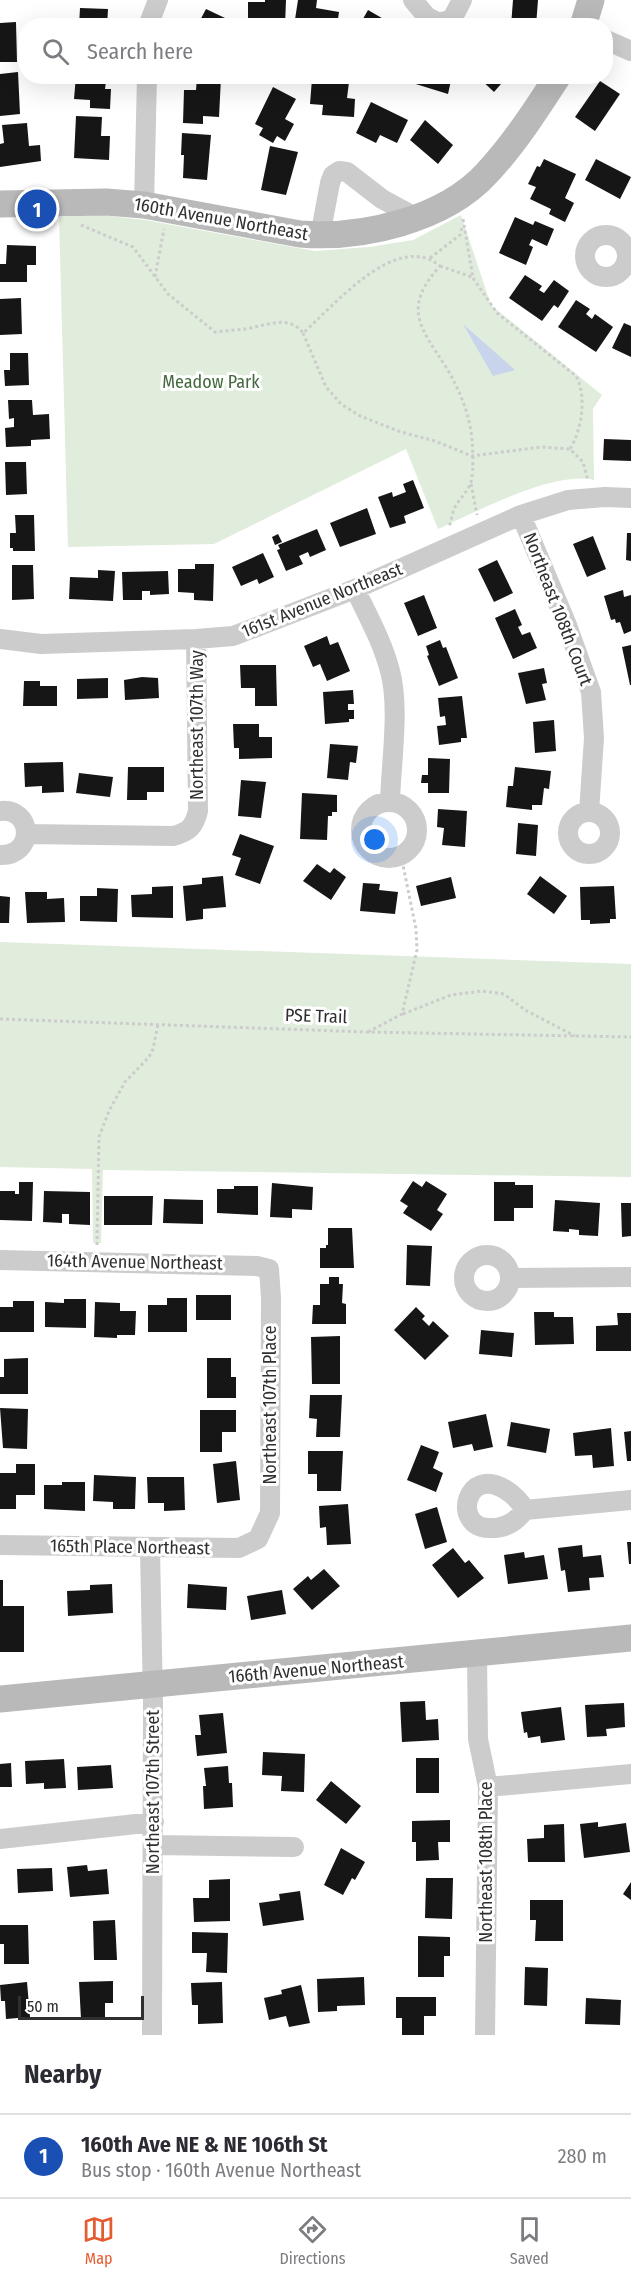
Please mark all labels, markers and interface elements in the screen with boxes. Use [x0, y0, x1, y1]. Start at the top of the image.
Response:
search box [18, 18, 613, 84]
icon: search [39, 35, 72, 68]
text: Search here [87, 38, 193, 65]
pin: 1 [18, 186, 57, 232]
street label: 160th Avenue Northeast [132, 193, 310, 245]
park label: Meadow Park [162, 371, 260, 393]
street label: Northeast 108th Court [519, 529, 597, 689]
street label: 161st Avenue Northeast [238, 558, 406, 642]
street label: Northeast 107th Way [186, 650, 208, 800]
your location [360, 825, 389, 854]
street label: PSE Trail [284, 1004, 348, 1028]
street label: 164th Avenue Northeast [47, 1249, 223, 1275]
street label: Northeast 107th Place [259, 1325, 281, 1485]
street label: 165th Place Northeast [50, 1535, 210, 1559]
street label: 166th Avenue Northeast [227, 1650, 405, 1688]
street label: Northeast 107th Street [142, 1710, 164, 1874]
street label: Northeast 108th Place [475, 1781, 497, 1943]
scale bar [18, 1993, 144, 2020]
text: 50 m [27, 1997, 59, 2016]
text: Nearby [24, 2059, 101, 2090]
text: 160th Ave NE & NE 106th St [81, 2131, 328, 2158]
text: 1 [39, 2144, 48, 2168]
text: 280 m [558, 2144, 607, 2168]
text: Bus stop · 160th Avenue Northeast [81, 2158, 361, 2182]
tab: Map [82, 2213, 115, 2268]
tab: Directions [279, 2213, 346, 2268]
tab: Saved [510, 2213, 549, 2268]

